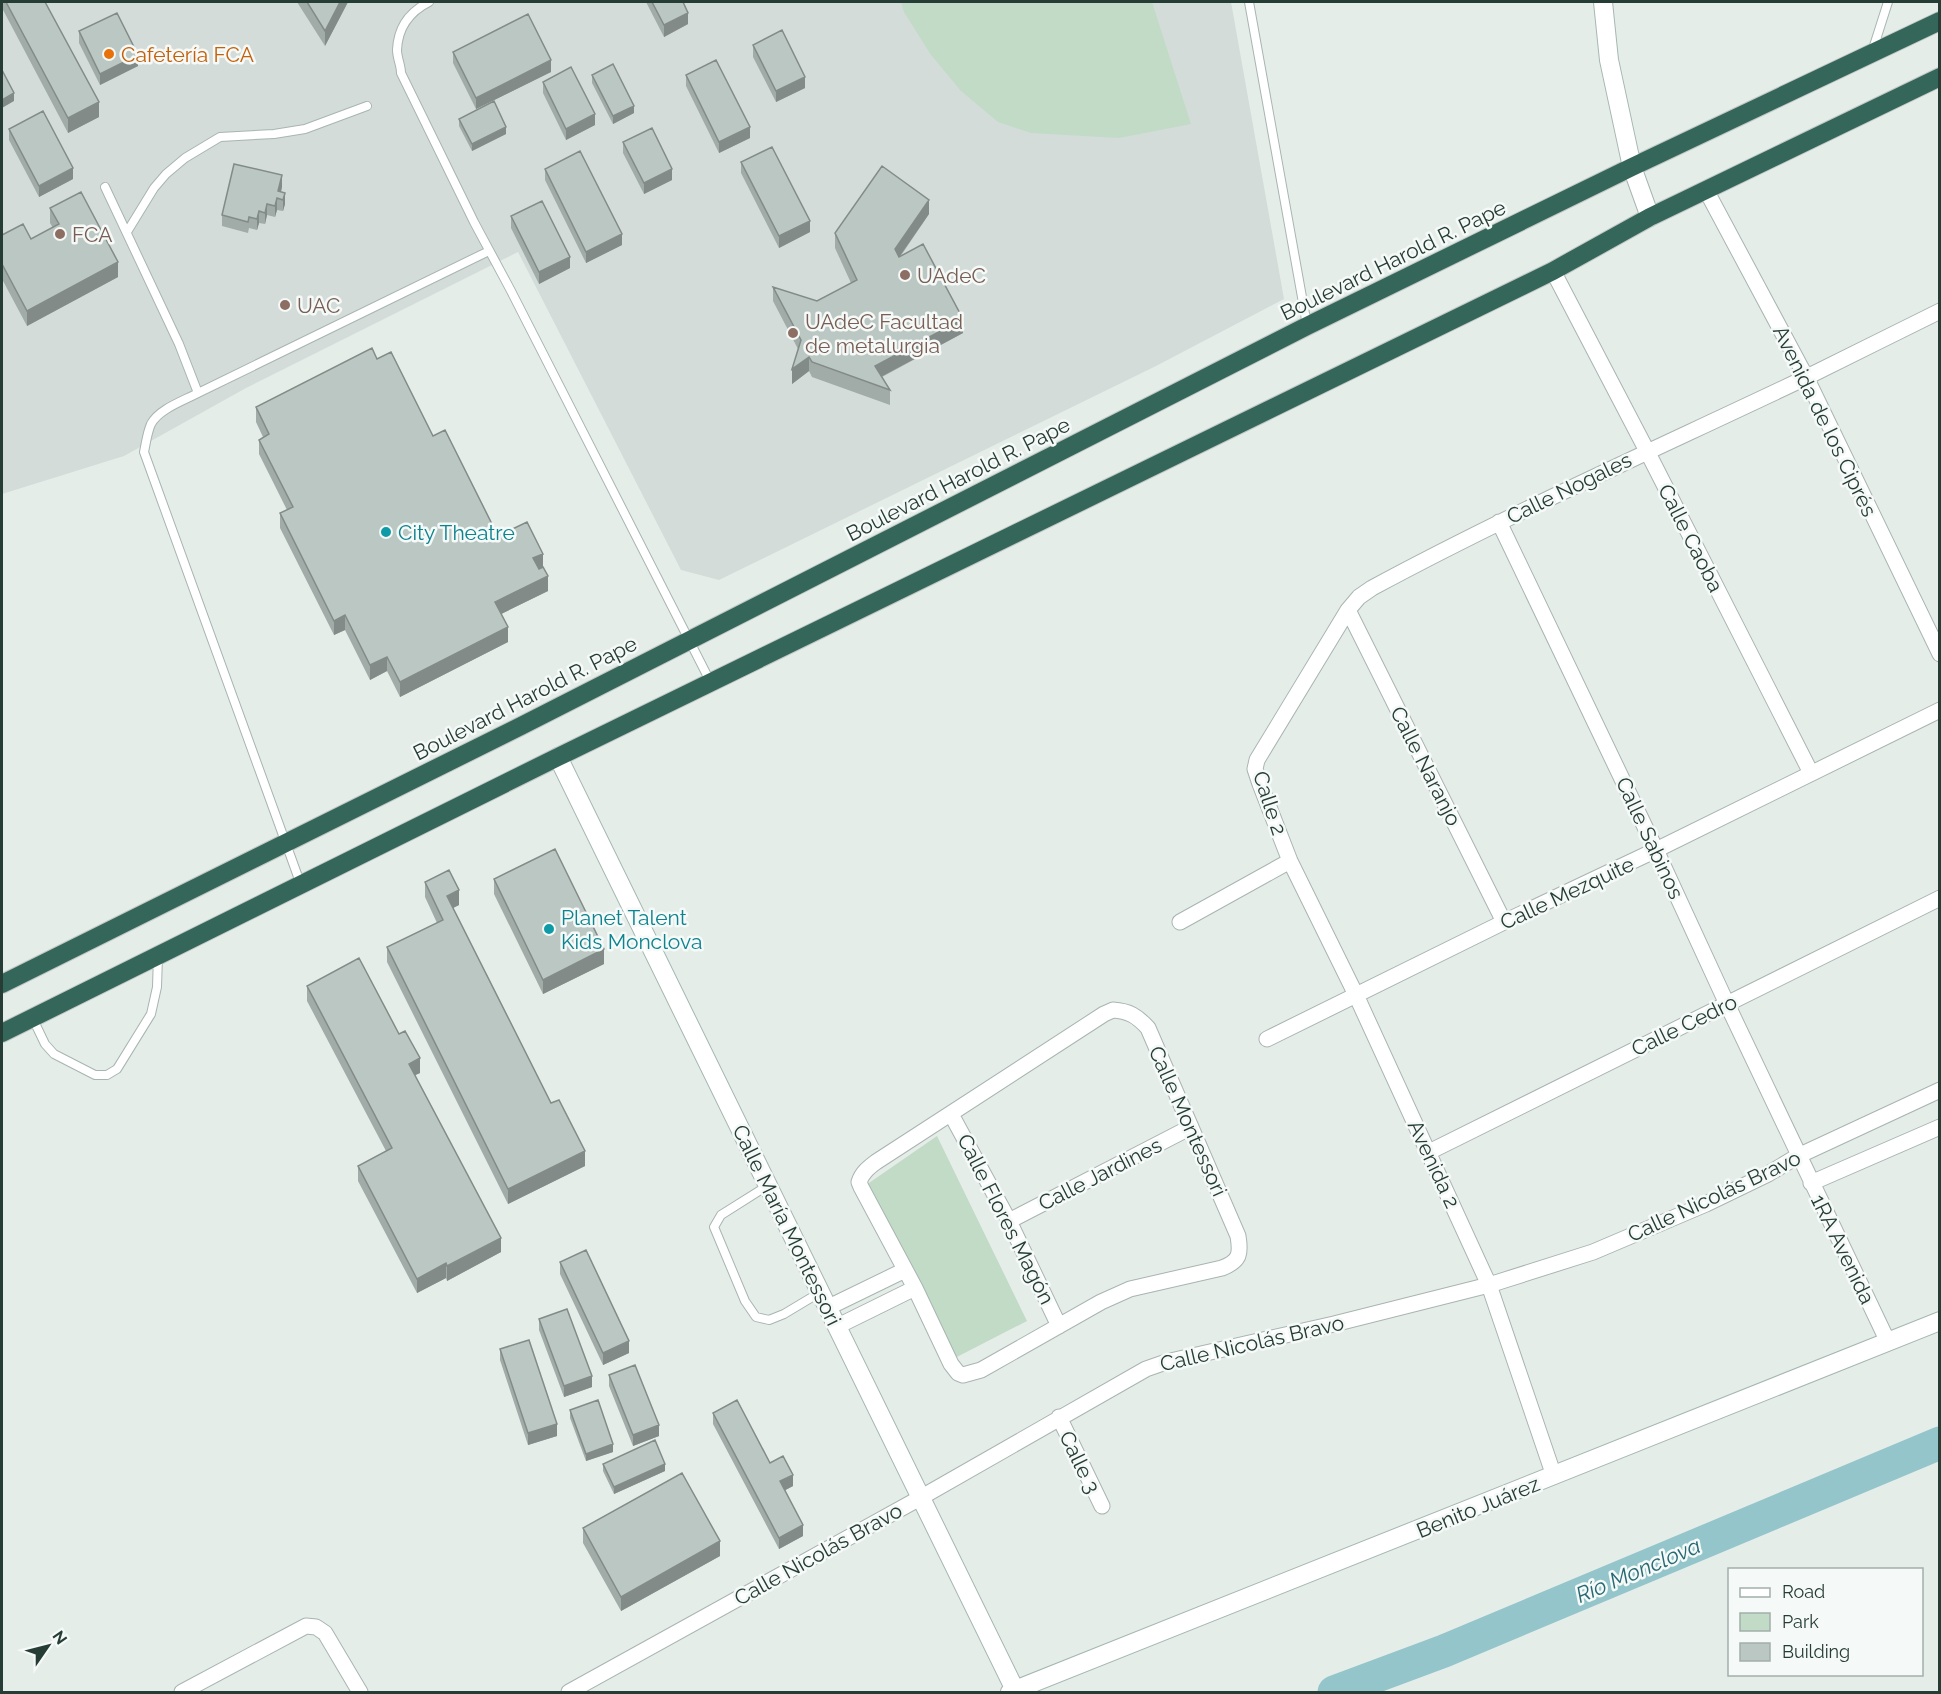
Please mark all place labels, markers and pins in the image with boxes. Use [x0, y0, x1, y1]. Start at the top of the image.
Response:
place label: Cafetería FCA [121, 42, 254, 67]
marker: Cafetería FCA [102, 47, 116, 61]
place label: FCA [72, 222, 112, 247]
marker: FCA [53, 227, 67, 241]
place label: UAdeC [917, 263, 986, 288]
marker: UAdeC [898, 268, 912, 282]
place label: UAC [297, 293, 340, 318]
marker: UAC [278, 298, 292, 312]
place label: UAdeC Facultad de metalurgia [805, 309, 963, 358]
marker: UAdeC Facultad de metalurgia [786, 326, 800, 340]
place label: City Theatre [398, 520, 515, 545]
marker: City Theatre [379, 525, 393, 539]
place label: Planet Talent Kids Monclova [561, 905, 702, 954]
marker: Planet Talent Kids Monclova [542, 922, 556, 936]

